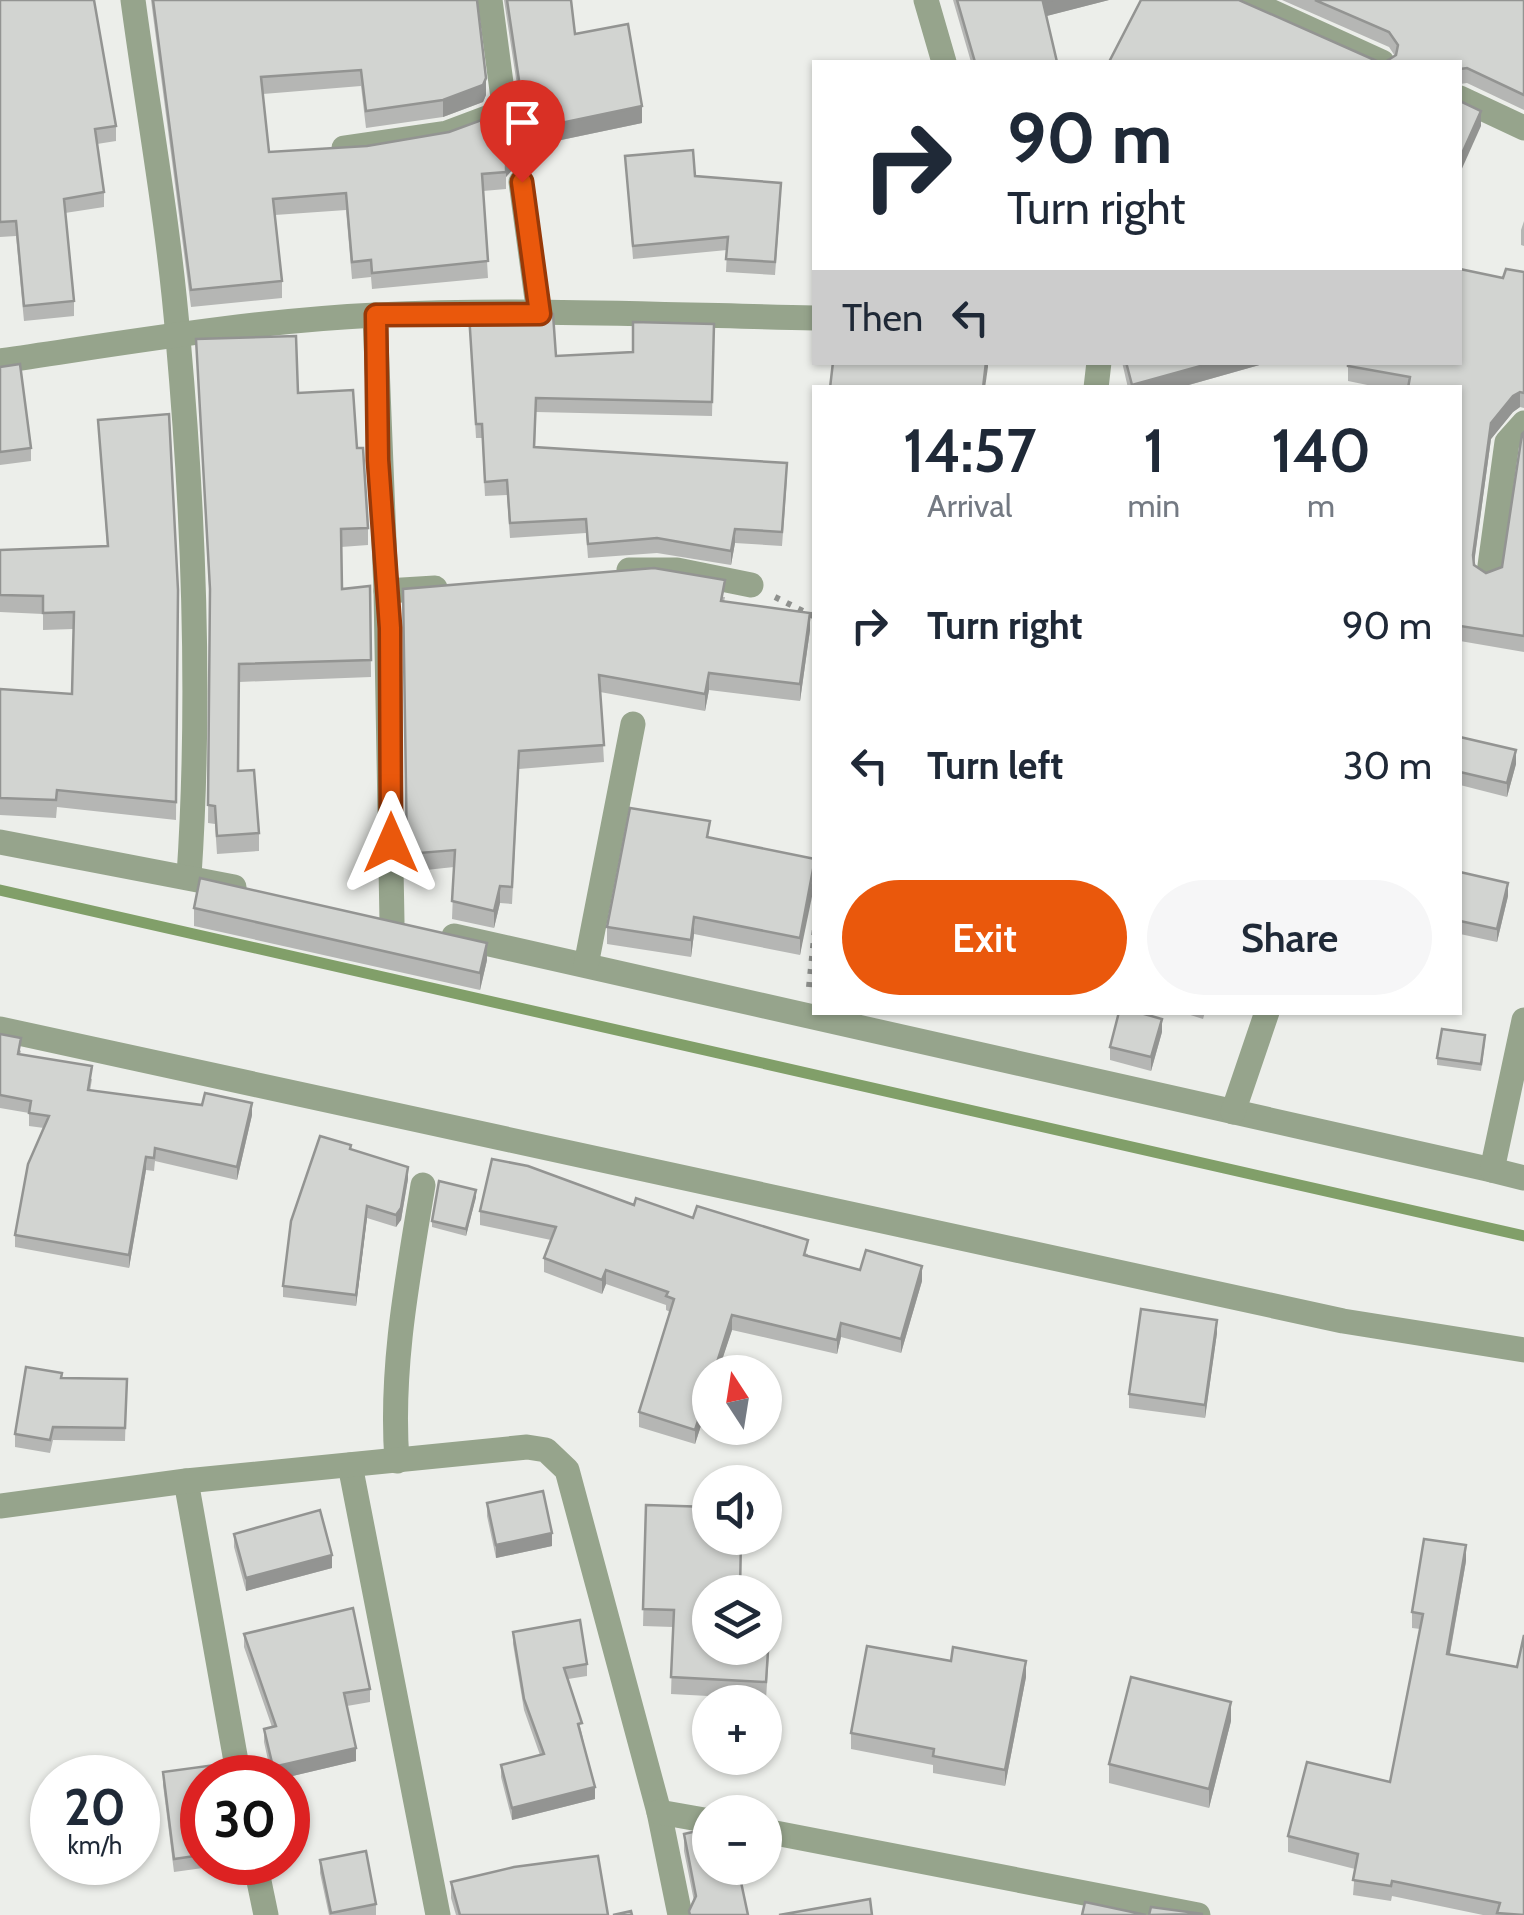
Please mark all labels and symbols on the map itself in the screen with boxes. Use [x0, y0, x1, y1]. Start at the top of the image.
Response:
pin [480, 80, 565, 183]
position arrow [339, 791, 443, 895]
north arrow [692, 1355, 782, 1445]
speed limit sign: 30 [180, 1755, 310, 1885]

